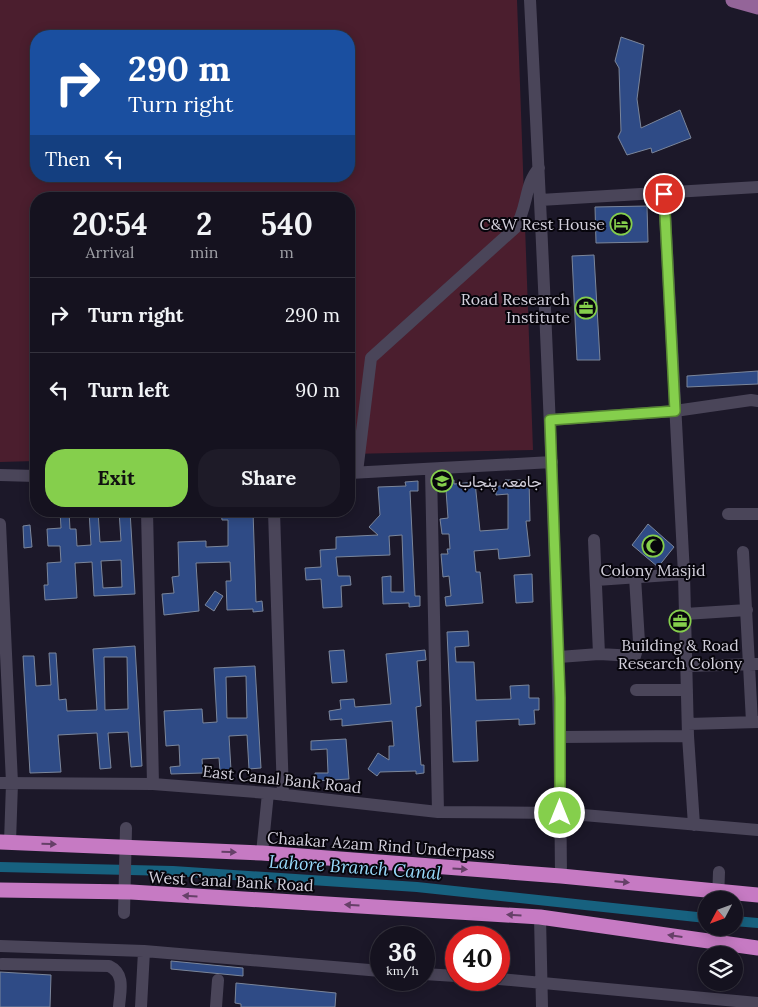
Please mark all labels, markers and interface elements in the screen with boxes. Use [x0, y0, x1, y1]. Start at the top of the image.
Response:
text: 290 m [128, 46, 230, 91]
icon: right [45, 50, 110, 115]
text: Turn right [128, 90, 233, 118]
icon: left [100, 145, 128, 173]
text: Then [45, 147, 90, 171]
pin [643, 173, 685, 215]
icon: arrive [650, 180, 678, 208]
text: 20:54 [72, 205, 148, 243]
text: 2 [196, 205, 212, 243]
text: 540 [261, 205, 313, 243]
hotel icon: C&W Rest House [609, 212, 633, 236]
place label: C&W Rest House [480, 214, 605, 234]
text: Arrival [86, 242, 134, 262]
text: min [190, 242, 219, 262]
text: m [280, 242, 294, 262]
place label: Road Research Institute [461, 289, 570, 327]
office icon: Road Research Institute [574, 296, 598, 320]
icon: right [45, 301, 73, 329]
text: Turn right [88, 303, 184, 327]
text: 290 m [285, 303, 340, 327]
icon: left [45, 376, 73, 404]
text: Turn left [88, 378, 169, 402]
text: 90 m [295, 378, 340, 402]
button: Exit [45, 449, 188, 507]
button: Share [198, 449, 340, 507]
school or university icon: جامعہ پنجاب [430, 469, 454, 493]
place label: جامعہ پنجاب [458, 471, 542, 493]
mosque icon: Colony Masjid [641, 534, 665, 558]
place label: Colony Masjid [600, 560, 706, 580]
office icon: Building & Road Research Colony [668, 609, 692, 633]
place label: Building & Road Research Colony [618, 635, 743, 673]
street label: East Canal Bank Road [201, 761, 363, 797]
position arrow [533, 786, 585, 838]
street label: Chaakar Azam Rind Underpass [266, 827, 496, 863]
one-way arrow [41, 840, 57, 848]
one-way arrow [221, 848, 237, 856]
water label: Lahore Branch Canal [268, 849, 442, 885]
one-way arrow [453, 865, 469, 873]
street label: West Canal Bank Road [148, 867, 315, 895]
one-way arrow [615, 878, 631, 886]
one-way arrow [181, 891, 197, 899]
north arrow [698, 891, 742, 936]
map controls [698, 891, 743, 991]
one-way arrow [344, 901, 360, 909]
one-way arrow [506, 911, 522, 919]
speed limit sign: 40 [445, 926, 510, 991]
one-way arrow [667, 932, 683, 940]
text: 36 [388, 936, 417, 968]
button: layers [698, 946, 743, 991]
text: km/h [386, 963, 419, 978]

